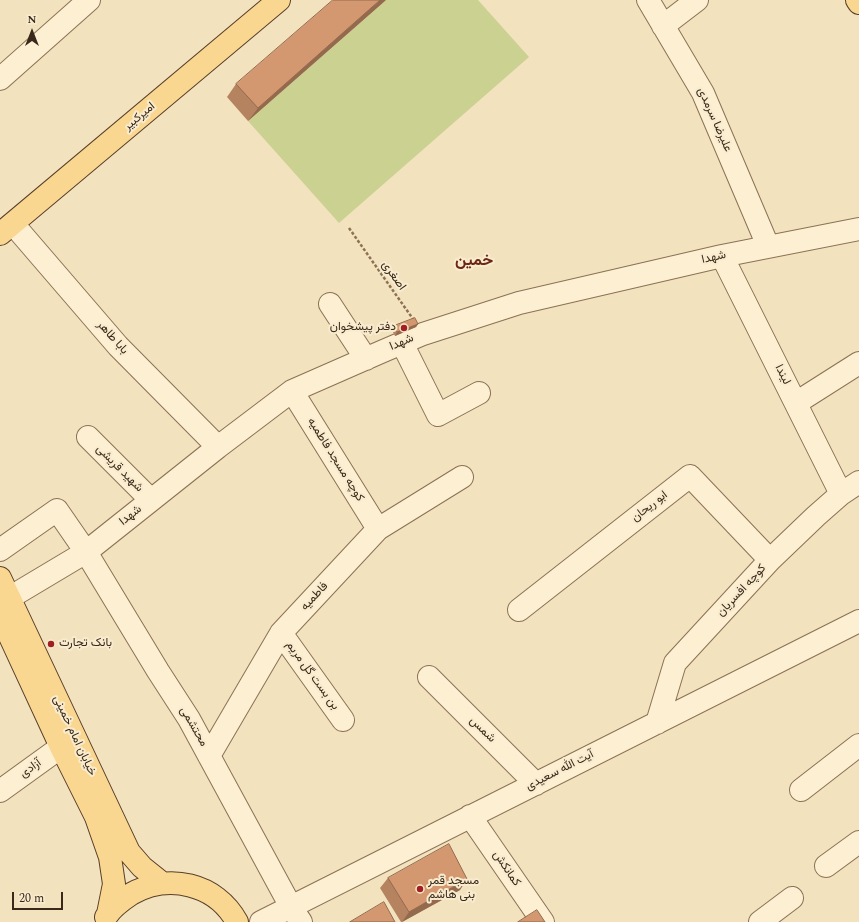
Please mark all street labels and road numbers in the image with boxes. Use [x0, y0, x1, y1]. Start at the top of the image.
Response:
street label: علیرضا سرمدی [693, 86, 735, 154]
street label: امیرکبیر [121, 100, 159, 134]
street label: شهدا [700, 248, 728, 268]
street label: اصغری [378, 258, 408, 294]
street label: بابا طاهر [93, 318, 131, 358]
street label: شهدا [388, 332, 416, 354]
street label: لیندا [771, 362, 793, 388]
street label: کوچه مسجد فاطمیه [303, 416, 367, 504]
street label: شهید قریشی [92, 442, 146, 496]
street label: ابو ریحان [629, 488, 671, 526]
street label: شهدا [117, 503, 145, 529]
street label: کوچه افسریان [714, 562, 770, 620]
street label: فاطمیه [298, 580, 332, 614]
street label: بن بست گل مریم [282, 639, 342, 713]
street label: خیابان امام خمینی [49, 694, 99, 778]
street label: محتشمی [176, 704, 210, 750]
street label: شمس [466, 714, 498, 746]
street label: آیت الله سعیدی [524, 748, 596, 794]
street label: آزادی [17, 756, 45, 782]
street label: کمانکش [489, 849, 523, 889]

